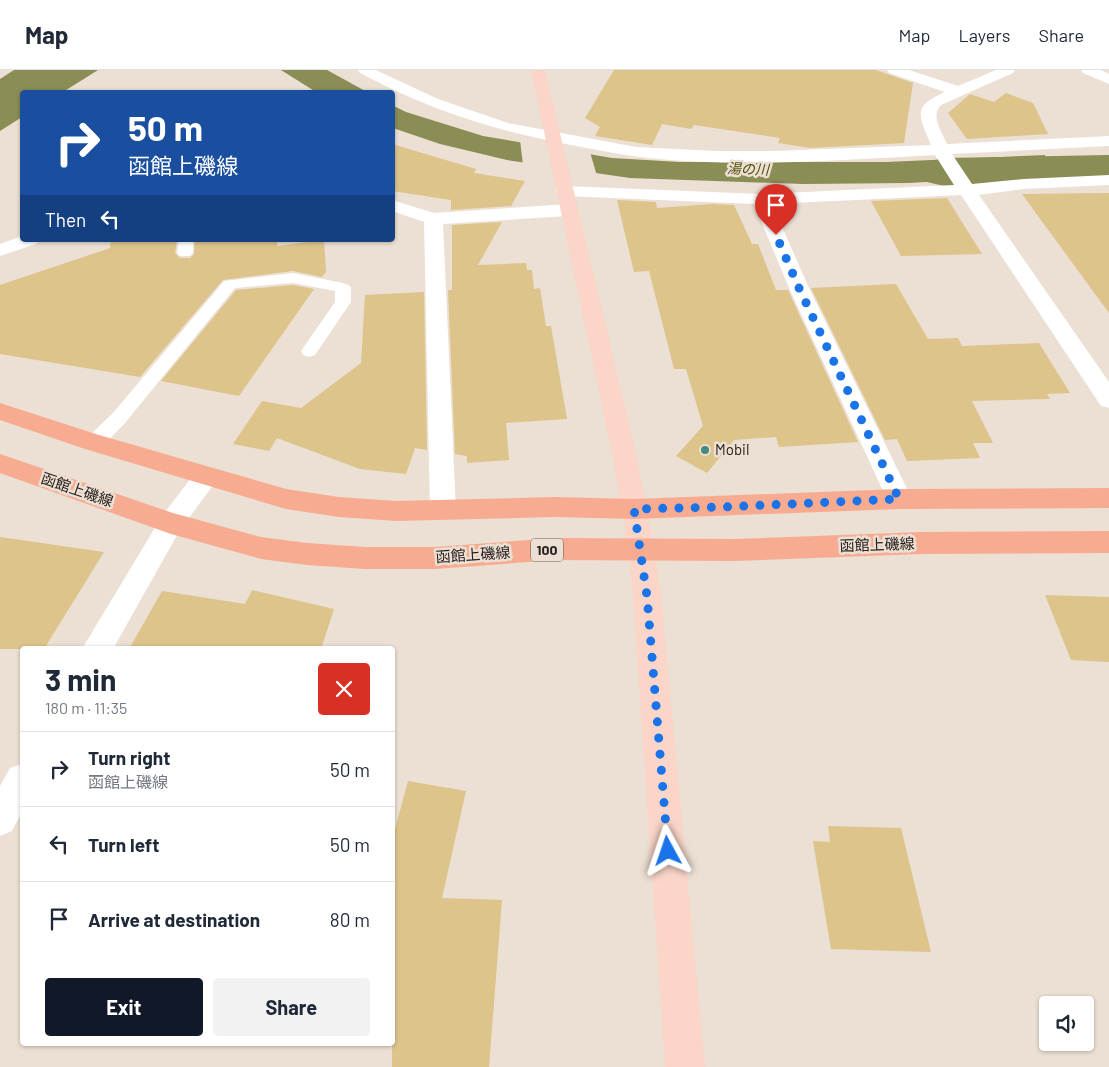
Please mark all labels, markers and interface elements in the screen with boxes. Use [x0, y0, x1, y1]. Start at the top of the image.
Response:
text: Map [25, 20, 68, 49]
text: Map [898, 24, 930, 46]
text: Layers [958, 24, 1011, 46]
text: Share [1039, 24, 1084, 46]
text: 50 m [128, 106, 203, 148]
icon: right [45, 110, 110, 175]
text: 函館上磯線 [128, 152, 238, 178]
water label: 湯の川 [727, 159, 771, 178]
pin [755, 184, 797, 235]
icon: arrive [762, 191, 790, 219]
icon: left [96, 205, 124, 233]
text: Then [45, 208, 86, 231]
place label: Mobil [715, 440, 749, 458]
marker: Mobil [699, 444, 711, 456]
street label: 函館上磯線 [39, 468, 116, 510]
street label: 函館上磯線 [839, 534, 915, 554]
road number: 100 [531, 538, 563, 562]
street label: 函館上磯線 [435, 542, 511, 566]
text: 3 min [45, 661, 116, 697]
button: close [318, 663, 370, 715]
text: 180 m · 11:35 [45, 698, 127, 717]
text: Turn right [88, 746, 170, 769]
icon: right [45, 755, 73, 783]
text: 50 m [330, 758, 370, 781]
text: 函館上磯線 [88, 772, 168, 791]
position arrow [641, 824, 693, 876]
icon: left [45, 830, 73, 858]
text: Turn left [88, 833, 159, 856]
text: 50 m [330, 833, 370, 856]
icon: arrive [45, 905, 73, 933]
text: Arrive at destination [88, 908, 260, 931]
text: 80 m [330, 908, 370, 931]
button: Exit [45, 978, 203, 1036]
button: Share [213, 978, 370, 1036]
map controls [1039, 996, 1094, 1051]
button: sound [1039, 996, 1094, 1051]

